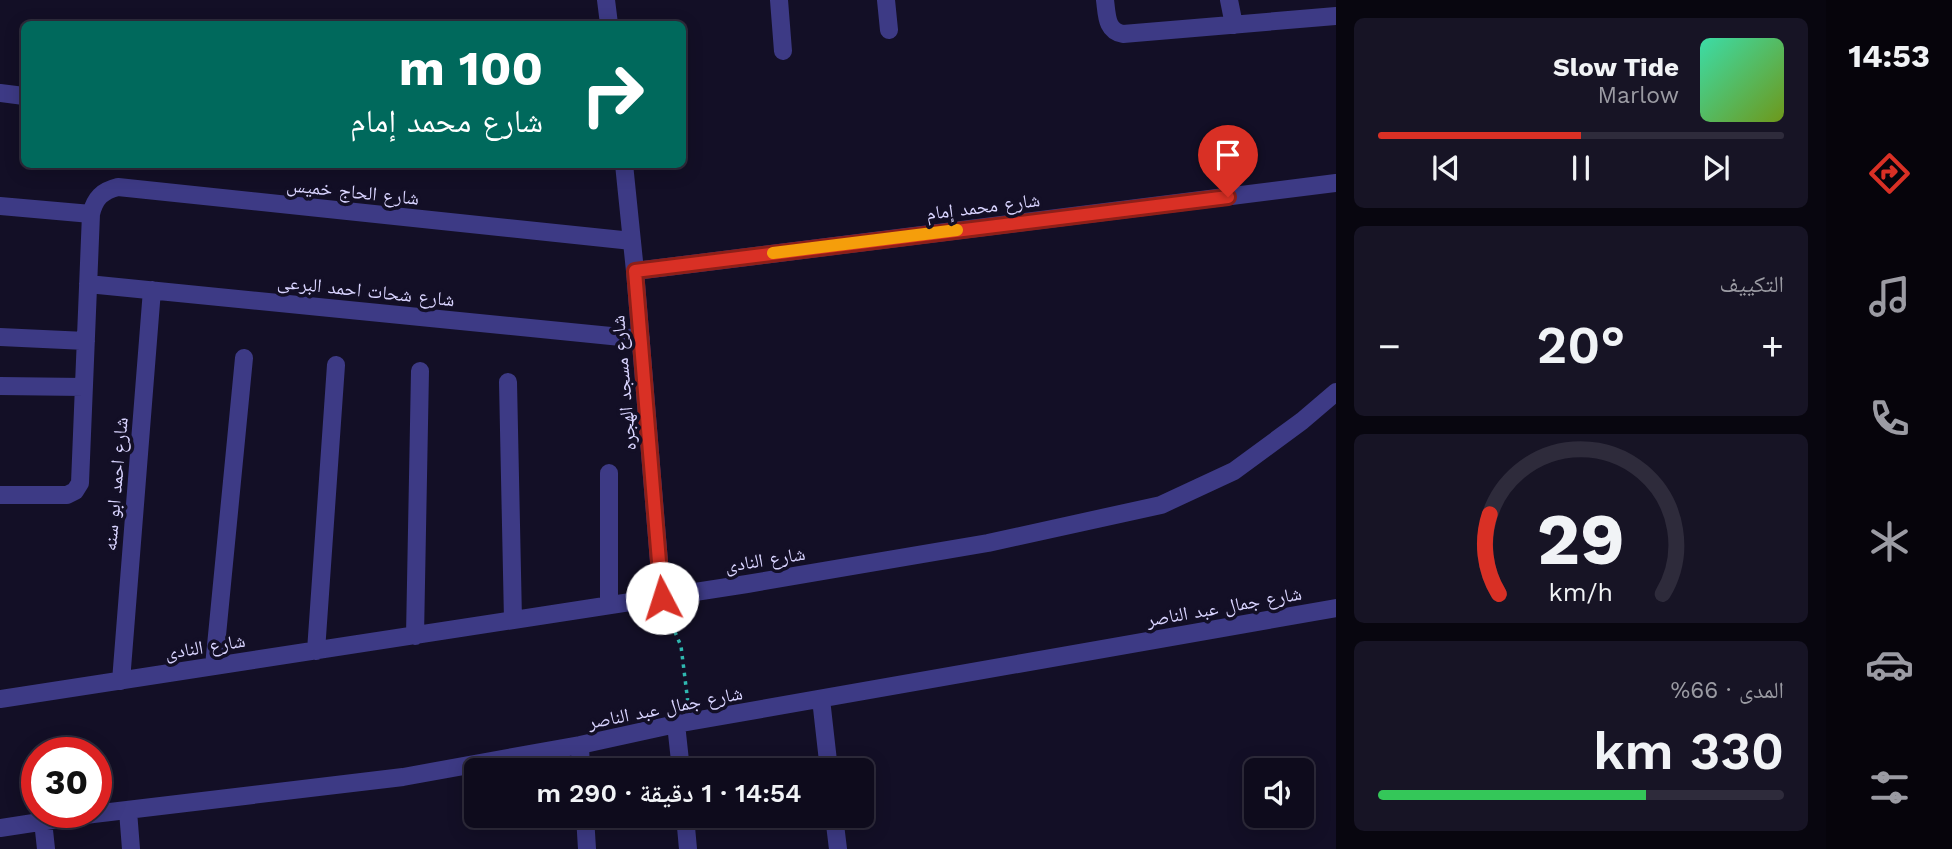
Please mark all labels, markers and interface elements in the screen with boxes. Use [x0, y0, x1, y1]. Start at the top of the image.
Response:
text: 14:53 [1848, 37, 1930, 75]
text: 100 m [399, 39, 543, 97]
icon: right [567, 49, 658, 140]
text: Slow Tide [1553, 52, 1679, 82]
text: Marlow [1597, 82, 1679, 109]
text: شارع محمد إمام [350, 102, 543, 140]
pin [1198, 125, 1258, 197]
icon: arrive [1209, 136, 1247, 174]
icon: previous [1427, 149, 1465, 187]
icon: pause [1562, 149, 1600, 187]
icon: next [1697, 149, 1735, 187]
icon: directions [1865, 149, 1914, 198]
street label: شارع الحاج خميس [285, 173, 420, 210]
street label: شارع محمد إمام [925, 188, 1042, 227]
street label: شارع شحات احمد البرعى [276, 270, 456, 311]
text: التكييف [1719, 271, 1784, 298]
icon: music [1865, 272, 1914, 321]
street label: شارع مسجد الهجره [606, 314, 641, 452]
text: 20° [1537, 315, 1625, 376]
text: − [1378, 324, 1401, 368]
text: + [1761, 324, 1784, 368]
icon: phone [1865, 394, 1914, 443]
street label: شارع احمد ابو سنه [98, 416, 133, 552]
text: 29 [1537, 497, 1625, 583]
icon: climate [1865, 517, 1914, 566]
street label: شارع النادى [723, 542, 807, 577]
position arrow [625, 561, 699, 635]
text: km/h [1549, 578, 1613, 607]
street label: شارع جمال عبد الناصر [1144, 582, 1304, 632]
street label: شارع النادى [163, 629, 247, 664]
icon: car [1865, 640, 1914, 689]
text: المدى · 66% [1670, 677, 1784, 704]
street label: شارع جمال عبد الناصر [585, 681, 744, 734]
text: 330 km [1593, 721, 1784, 782]
speed limit sign: 30 [21, 737, 112, 828]
map controls [1244, 758, 1314, 828]
button: sound [1244, 758, 1314, 828]
icon: filters [1865, 763, 1914, 812]
text: 14:54 · 1 دقيقة · 290 m [536, 778, 802, 808]

